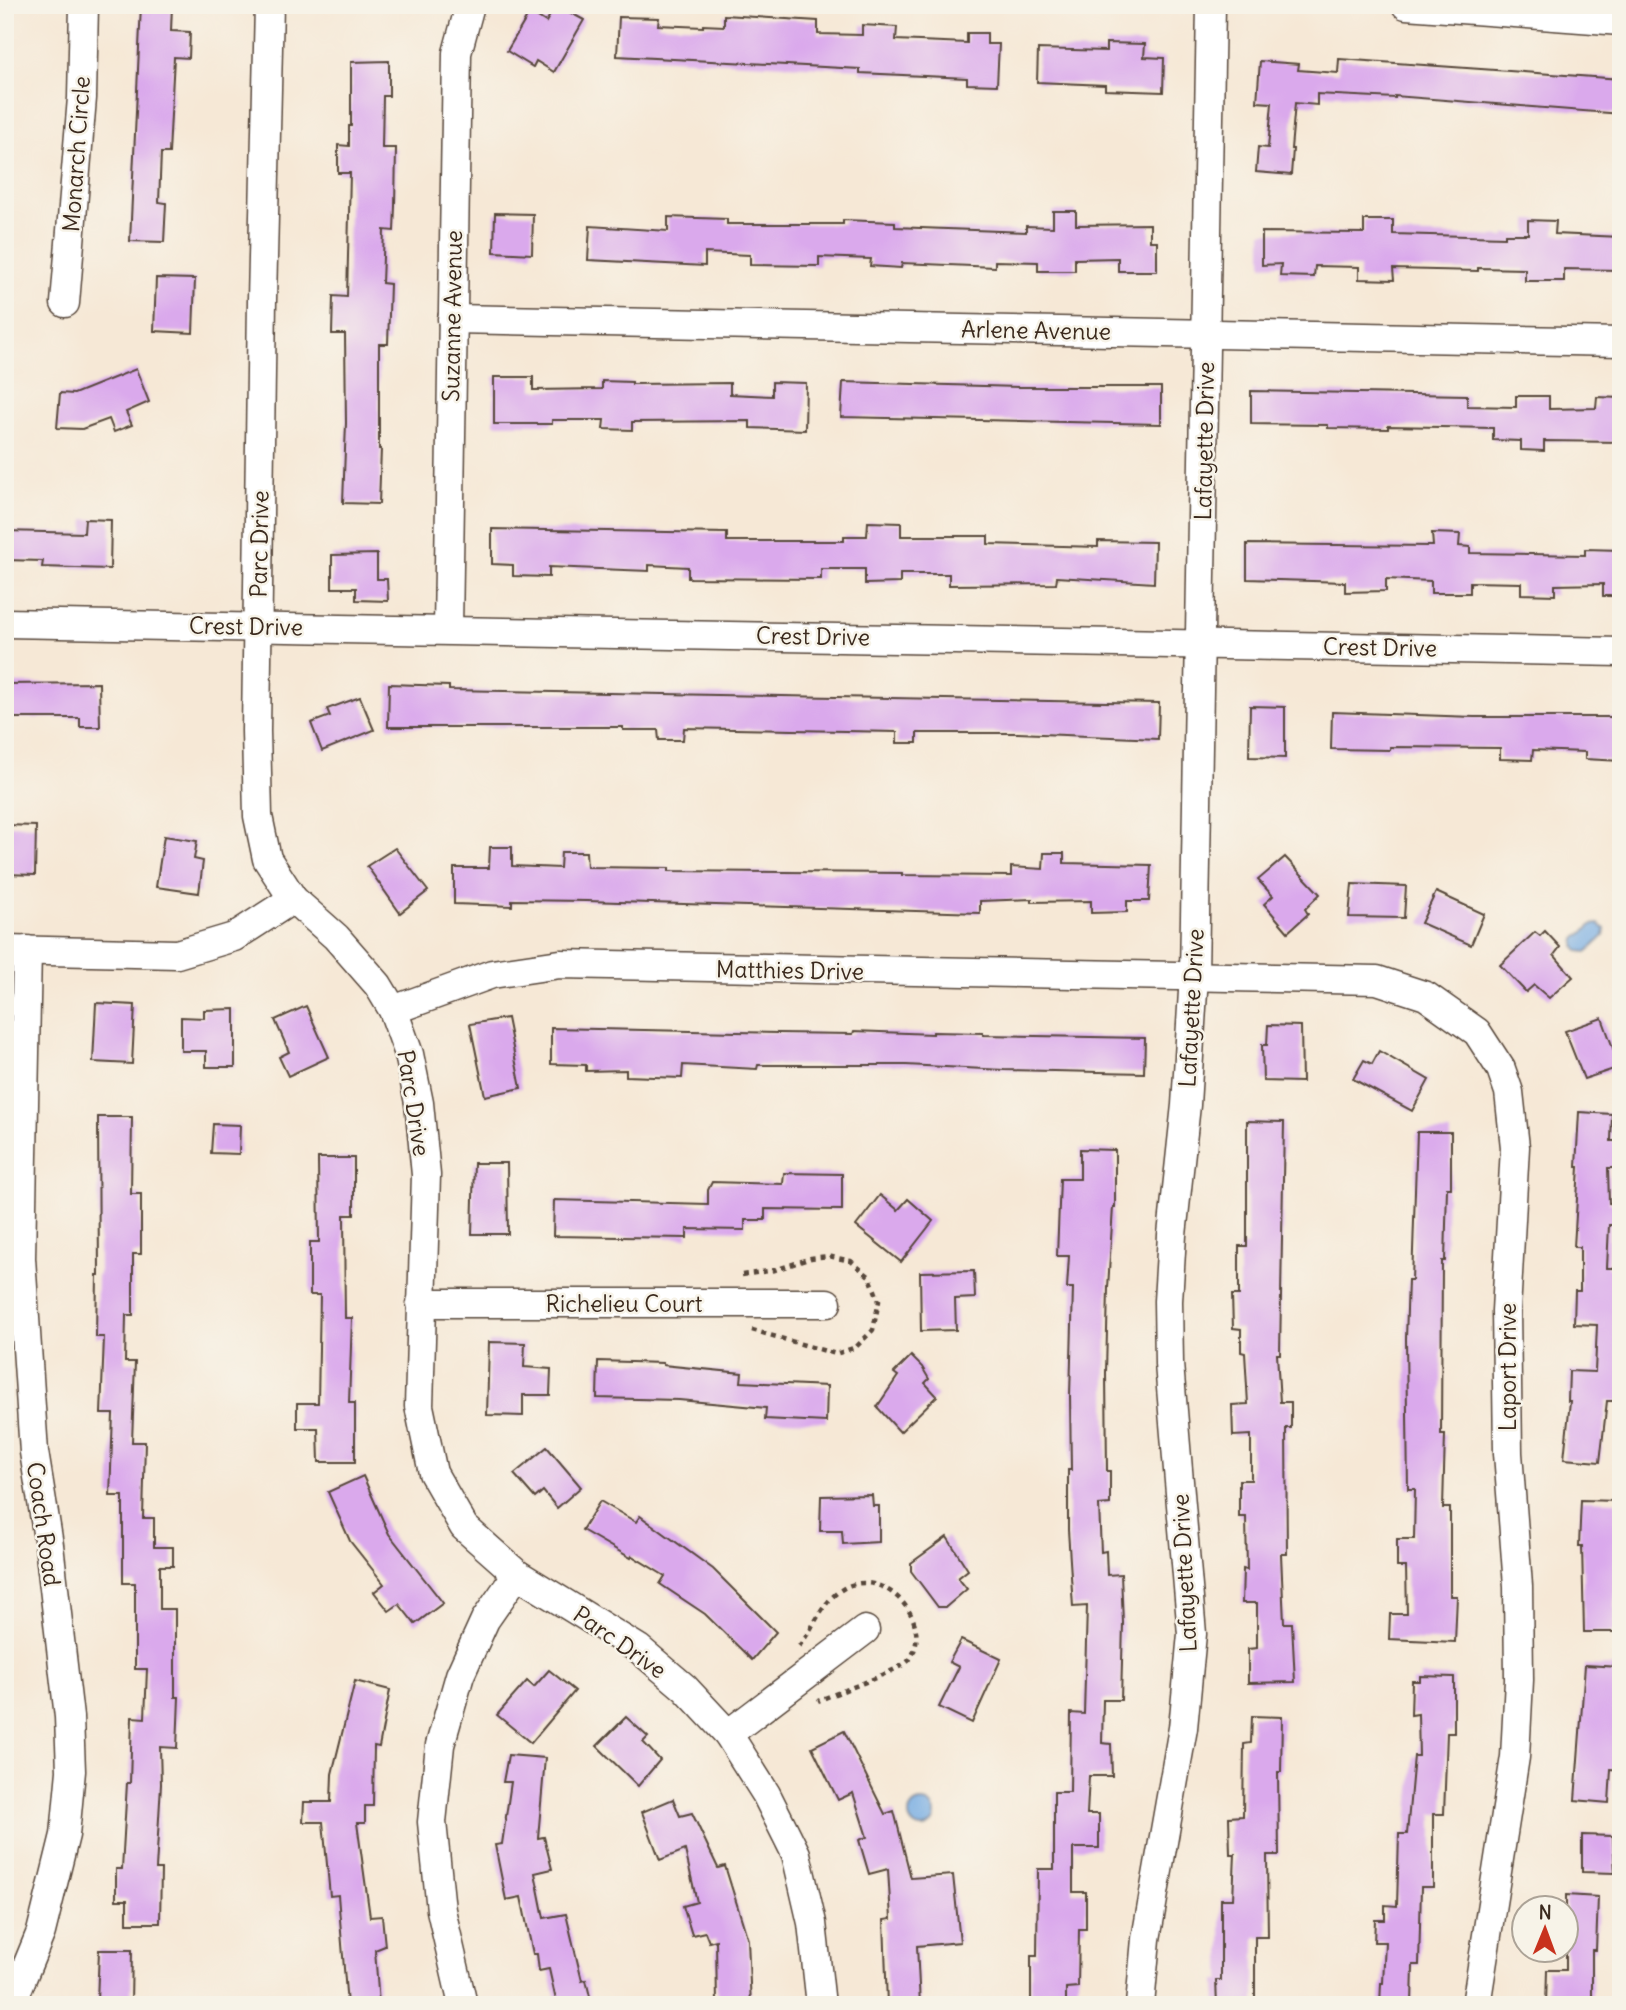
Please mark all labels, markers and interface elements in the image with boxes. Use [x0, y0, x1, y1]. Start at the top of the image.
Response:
street label: Monarch Circle [56, 75, 96, 233]
street label: Suzanne Avenue [436, 230, 468, 402]
street label: Arlene Avenue [961, 314, 1111, 346]
street label: Lafayette Drive [1188, 361, 1220, 521]
street label: Parc Drive [244, 490, 274, 598]
street label: Crest Drive [189, 611, 303, 641]
street label: Crest Drive [756, 621, 870, 651]
street label: Crest Drive [1323, 632, 1437, 662]
street label: Lafayette Drive [1172, 928, 1210, 1088]
street label: Matthies Drive [716, 954, 864, 986]
street label: Parc Drive [391, 1048, 437, 1158]
street label: Richelieu Court [545, 1289, 703, 1318]
street label: Laport Drive [1493, 1303, 1522, 1431]
street label: Coach Road [21, 1460, 67, 1588]
street label: Lafayette Drive [1165, 1493, 1203, 1653]
street label: Parc Drive [568, 1599, 672, 1685]
north arrow [1510, 1895, 1580, 1965]
text: N [1539, 1900, 1552, 1924]

